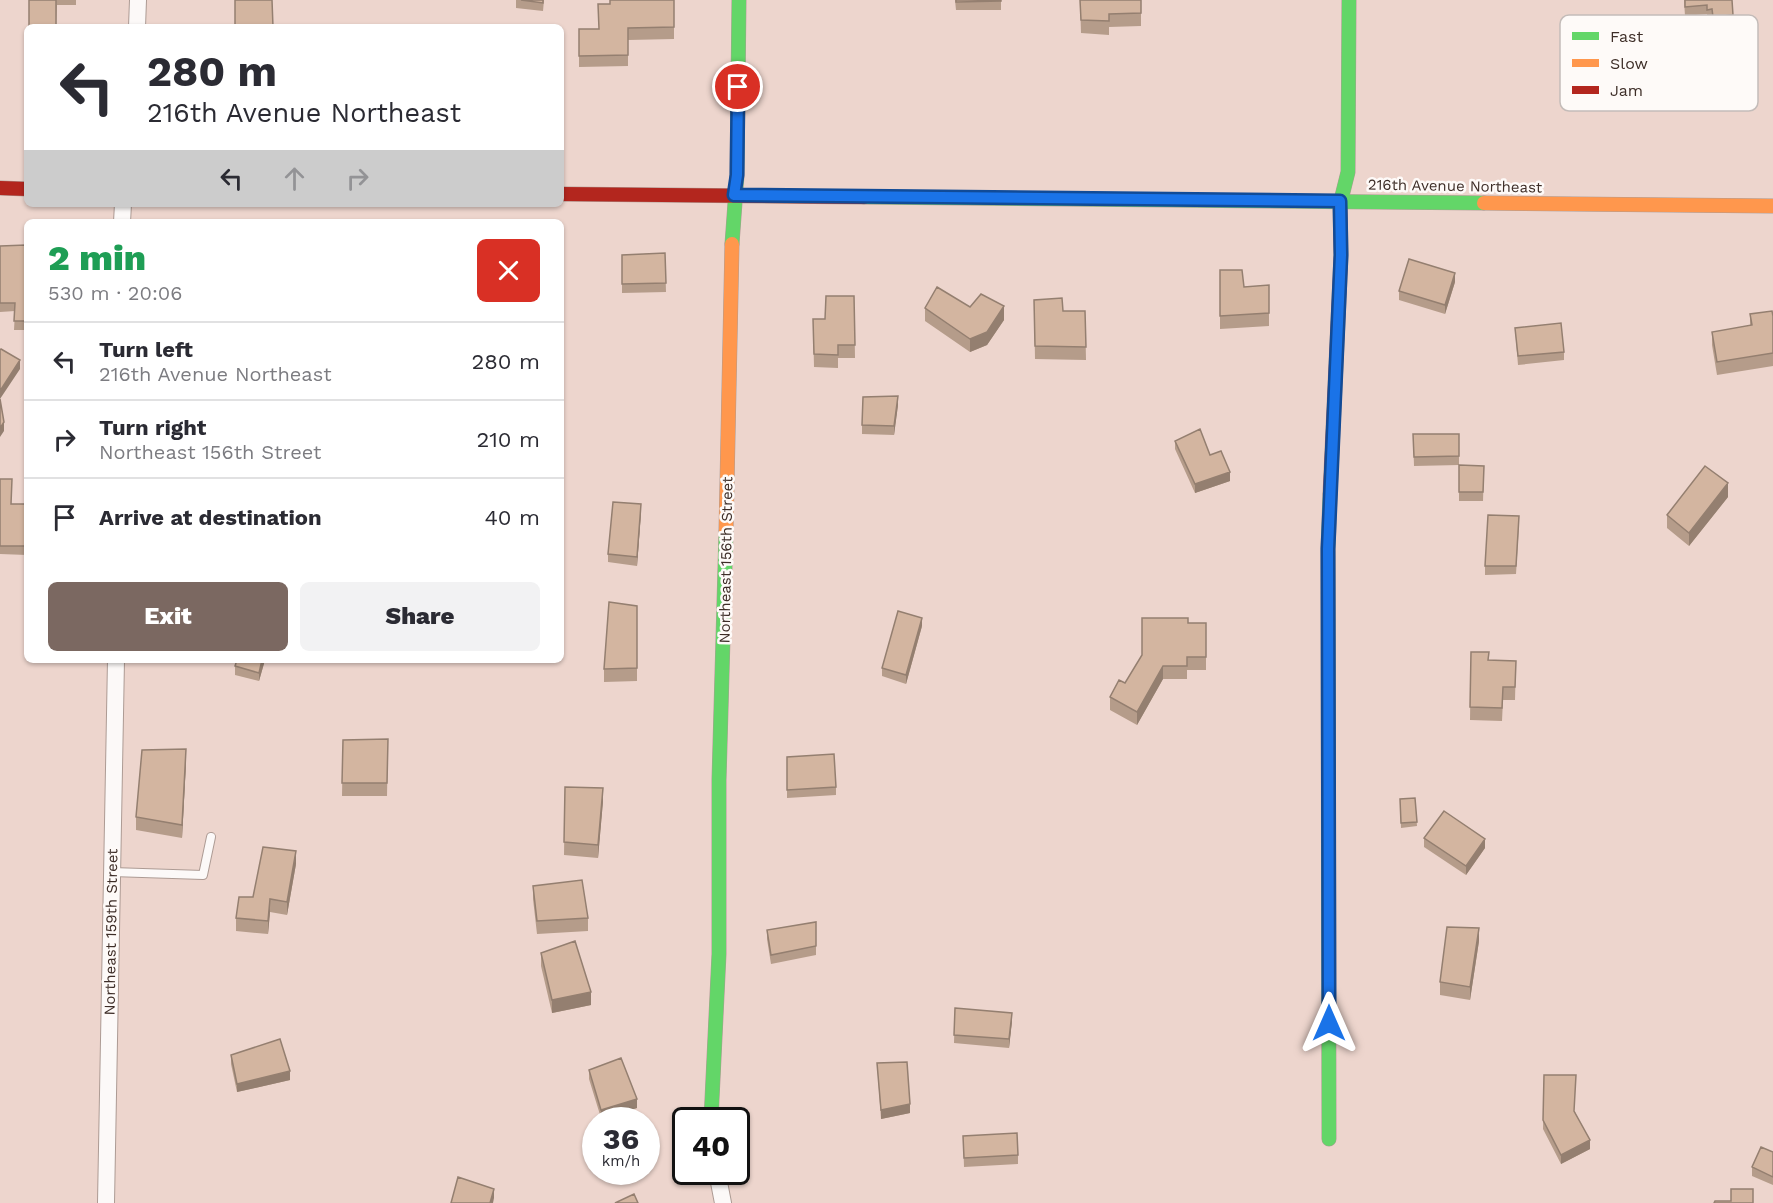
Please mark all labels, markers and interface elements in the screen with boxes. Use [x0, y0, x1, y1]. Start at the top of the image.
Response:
legend [1560, 15, 1758, 111]
text: Fast [1610, 27, 1643, 46]
text: 280 m [147, 47, 277, 96]
icon: left [48, 48, 126, 126]
text: Slow [1610, 54, 1648, 73]
pin [712, 61, 763, 112]
icon: arrive [721, 70, 754, 103]
text: Jam [1610, 81, 1643, 100]
text: 216th Avenue Northeast [147, 97, 461, 129]
icon: left [215, 162, 248, 195]
icon: ahead [278, 162, 311, 195]
icon: right [341, 162, 374, 195]
street label: 216th Avenue Northeast [1368, 175, 1543, 197]
text: 2 min [48, 237, 146, 279]
button: close [477, 239, 540, 302]
text: 530 m · 20:06 [48, 281, 182, 305]
text: Turn left [99, 337, 193, 362]
icon: left [48, 345, 81, 378]
text: 280 m [471, 349, 540, 374]
text: 216th Avenue Northeast [99, 362, 332, 386]
text: Turn right [99, 415, 206, 440]
icon: right [48, 423, 81, 456]
text: 210 m [476, 427, 540, 452]
text: Northeast 156th Street [99, 440, 321, 464]
street label: Northeast 156th Street [716, 476, 736, 644]
icon: arrive [48, 501, 81, 534]
text: Arrive at destination [99, 505, 322, 530]
text: 40 m [484, 505, 540, 530]
button: Exit [48, 582, 288, 651]
button: Share [300, 582, 540, 651]
street label: Northeast 159th Street [101, 848, 121, 1016]
position arrow [1297, 991, 1361, 1055]
speed limit sign: 40 [672, 1107, 750, 1185]
text: 36 [603, 1121, 639, 1156]
text: km/h [602, 1152, 640, 1170]

